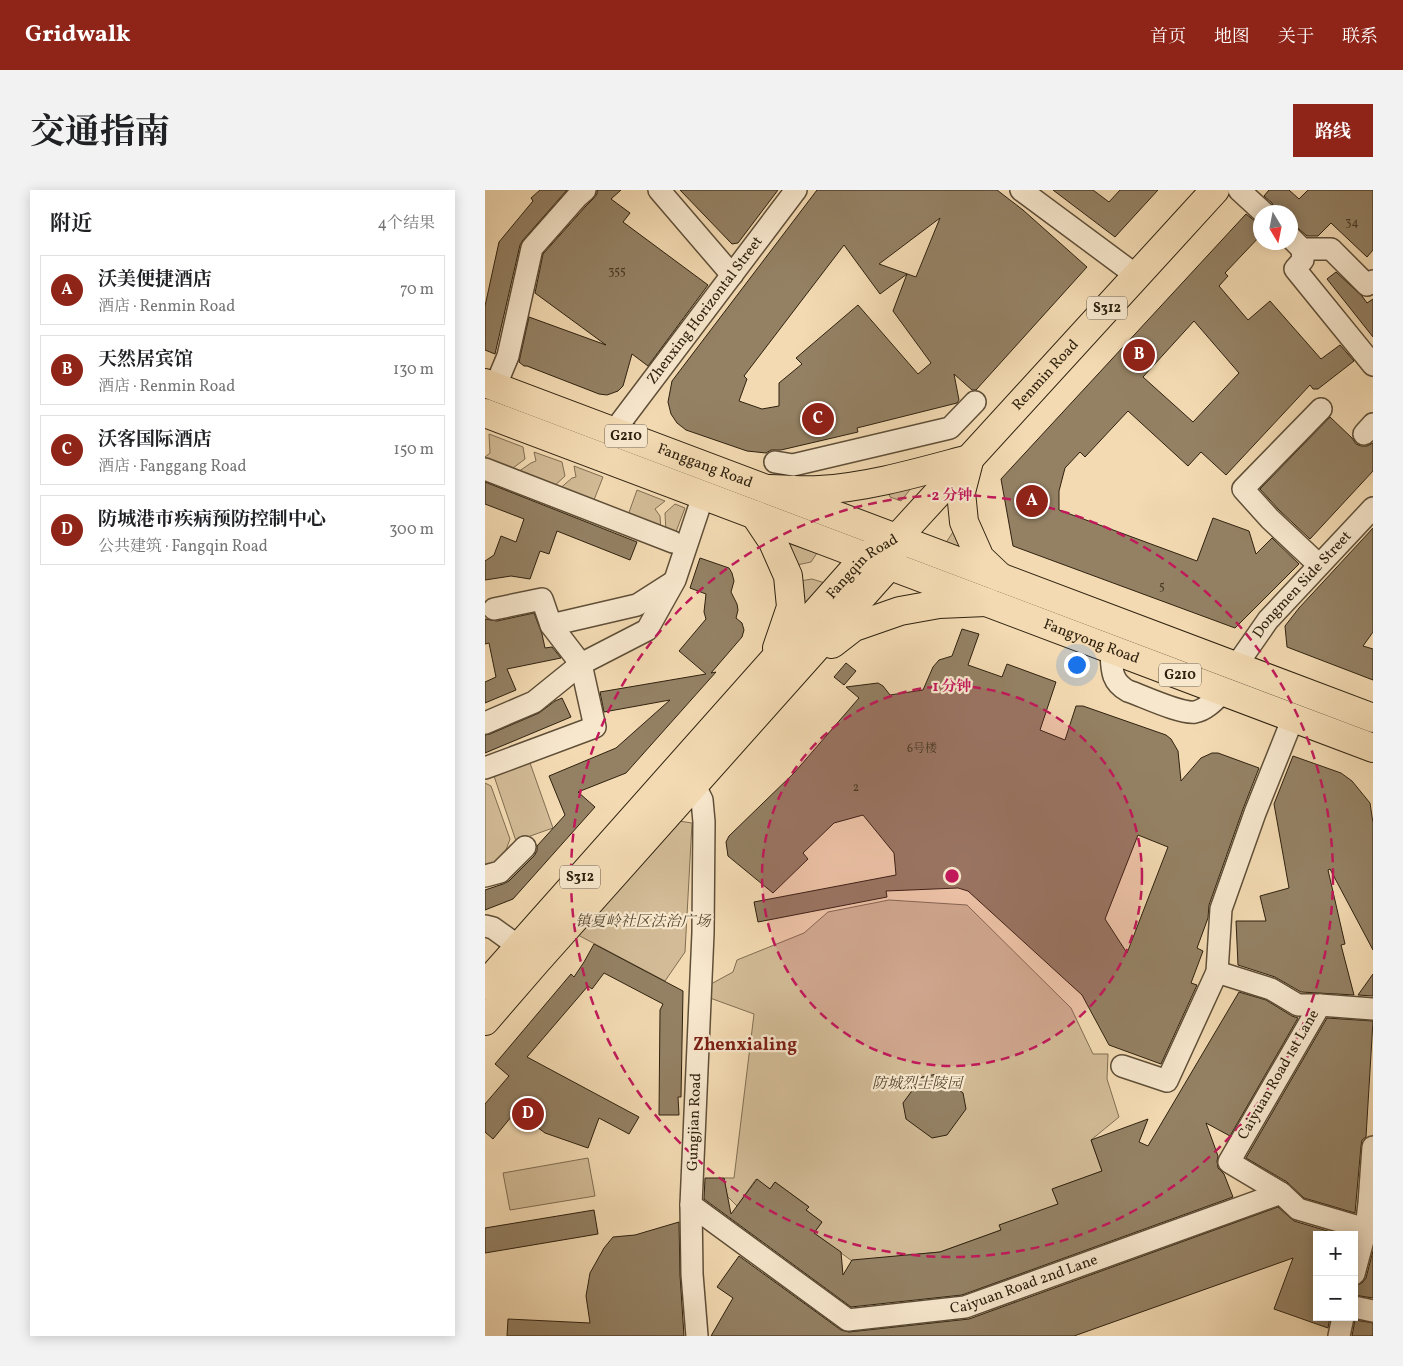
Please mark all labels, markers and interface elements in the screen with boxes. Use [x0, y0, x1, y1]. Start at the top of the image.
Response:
text: Gridwalk [25, 18, 131, 52]
text: 首页 [1150, 25, 1186, 50]
text: 地图 [1214, 25, 1250, 50]
text: 关于 [1278, 25, 1314, 50]
text: 联系 [1342, 25, 1378, 50]
button: 路线 [1293, 104, 1373, 157]
text: 交通指南 [30, 110, 170, 158]
north arrow [1253, 205, 1298, 250]
text: 附近 [50, 210, 92, 239]
text: 4个结果 [377, 213, 435, 235]
house number: 34 [1345, 215, 1359, 231]
street label: Zhenxing Horizontal Street [642, 232, 768, 389]
house number: 355 [608, 264, 626, 280]
text: 沃美便捷酒店 [98, 267, 212, 293]
text: A [61, 279, 73, 301]
text: 70 m [400, 279, 434, 301]
text: 酒店 · Renmin Road [98, 296, 235, 318]
road number: S312 [1087, 296, 1127, 320]
street label: Renmin Road [1008, 335, 1084, 415]
pin: B [1123, 336, 1155, 374]
text: 天然居宾馆 [98, 347, 193, 373]
text: B [62, 359, 72, 381]
text: 130 m [393, 359, 434, 381]
text: 酒店 · Renmin Road [98, 376, 235, 398]
pin: C [802, 400, 834, 438]
road number: G210 [605, 425, 647, 448]
text: 沃客国际酒店 [98, 427, 212, 453]
street label: Fanggang Road [654, 438, 756, 494]
text: C [62, 439, 72, 461]
text: 150 m [393, 439, 434, 461]
text: 酒店 · Fanggang Road [98, 456, 247, 478]
pin: A [1016, 482, 1048, 520]
text: 2 分钟 [932, 486, 972, 507]
text: 防城港市疾病预防控制中心 [98, 507, 326, 533]
text: D [61, 519, 73, 541]
text: 300 m [389, 519, 434, 541]
street label: Dongmen Side Street [1248, 526, 1357, 643]
street label: Fangqin Road [822, 529, 902, 604]
text: 公共建筑 · Fangqin Road [98, 536, 268, 558]
house number: 5 [1159, 579, 1165, 595]
street label: Fangyong Road [1040, 614, 1142, 669]
your location [1064, 652, 1090, 678]
road number: G210 [1159, 664, 1201, 686]
text: 1 分钟 [932, 677, 972, 698]
house number: 6号楼 [907, 741, 937, 757]
house number: 2 [853, 780, 859, 796]
road number: S312 [560, 866, 600, 889]
centre of rings [943, 867, 961, 885]
park label: 镇夏岭社区法治广场 [575, 912, 712, 933]
street label: Caiyuan Road 1st Lane [1233, 1006, 1325, 1144]
district label: Zhenxialing [693, 1033, 797, 1058]
street label: Gungjian Road [683, 1073, 707, 1171]
park label: 防城烈士陵园 [872, 1074, 964, 1095]
pin: D [512, 1095, 544, 1133]
map controls [1313, 1231, 1358, 1321]
button: + [1313, 1231, 1358, 1276]
street label: Caiyuan Road 2nd Lane [949, 1250, 1101, 1319]
button: − [1313, 1276, 1358, 1321]

